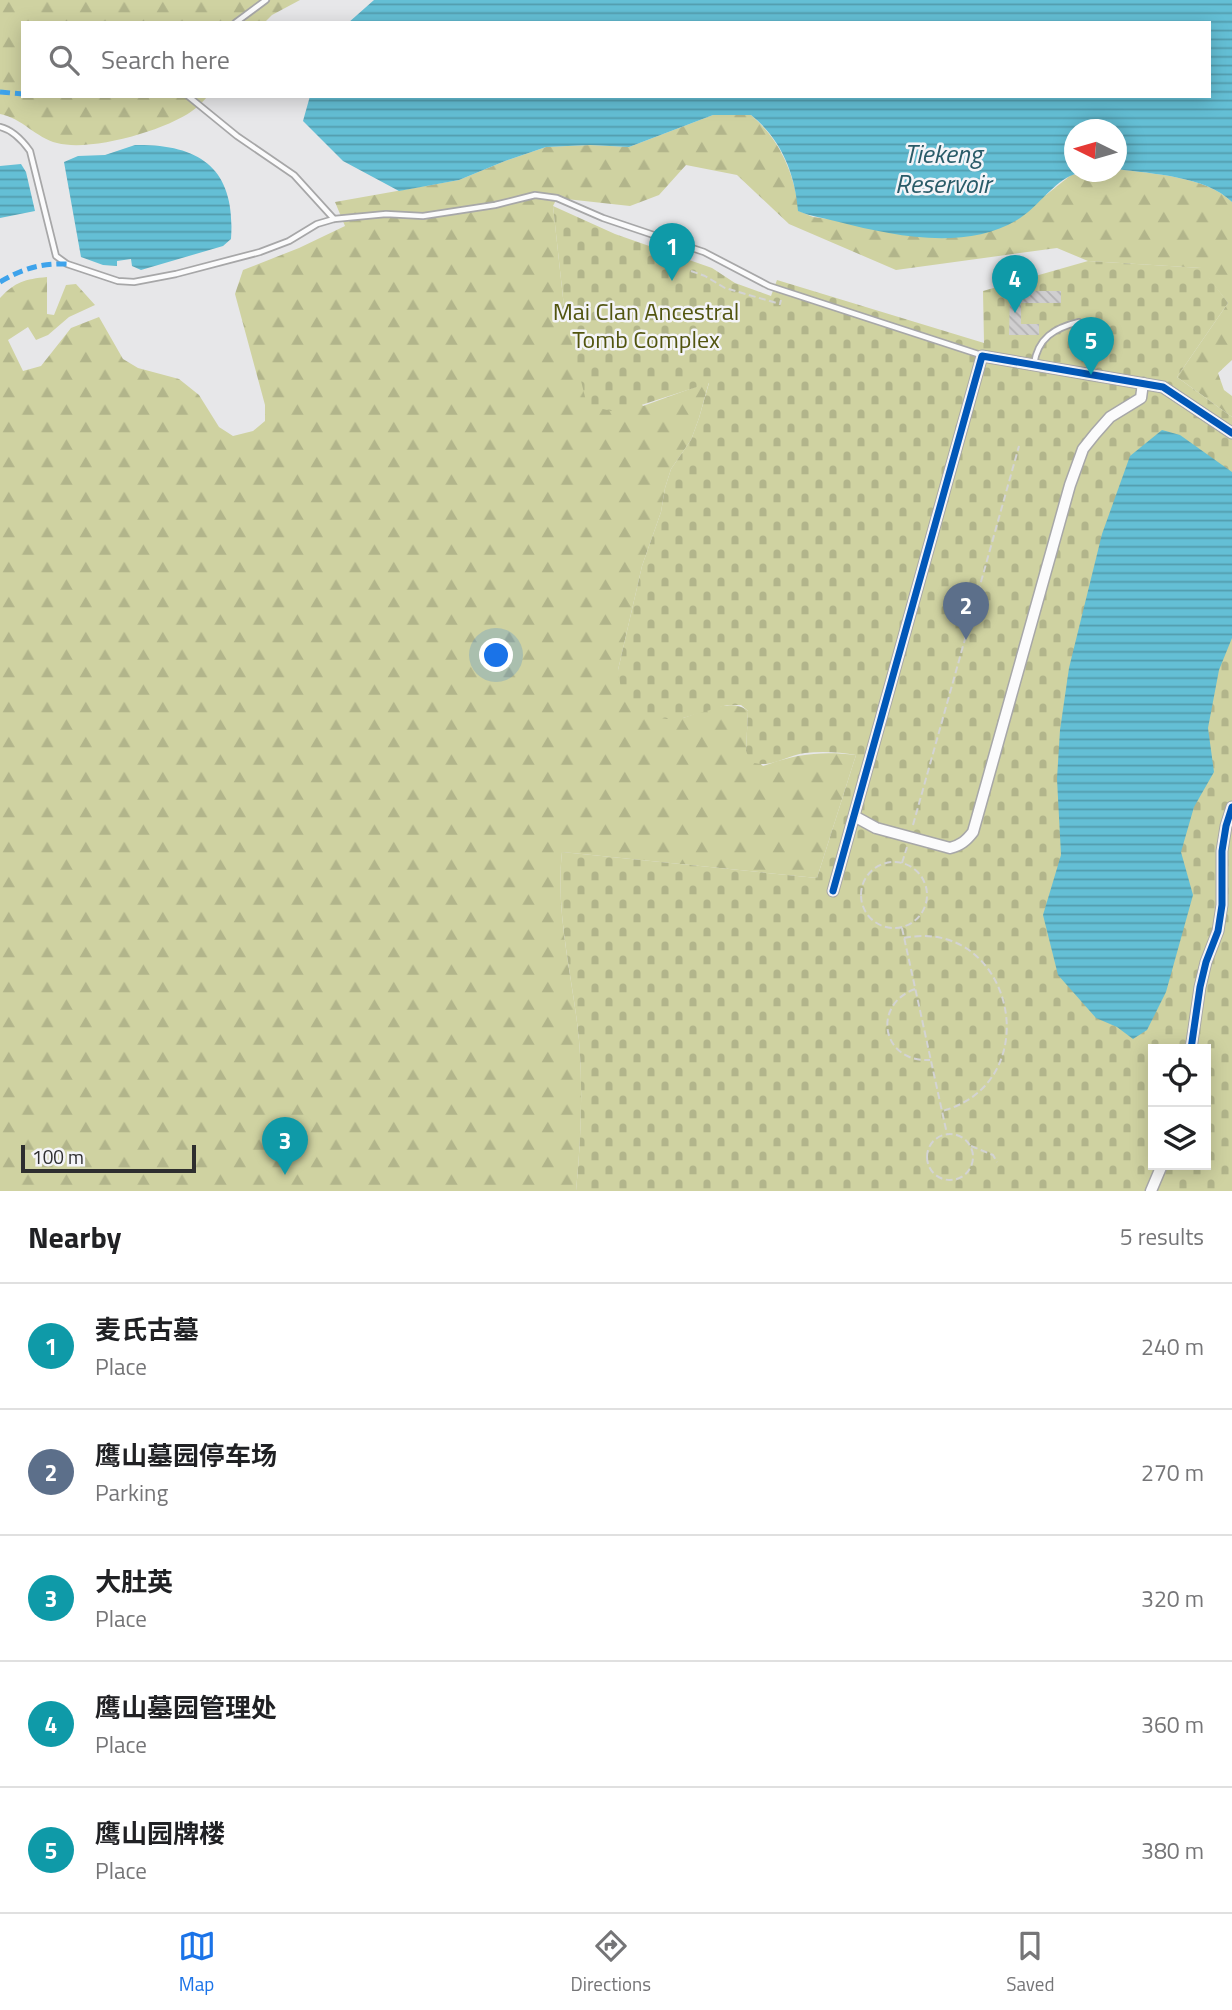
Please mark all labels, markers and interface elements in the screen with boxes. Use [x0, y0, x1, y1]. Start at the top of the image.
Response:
search box [21, 21, 1211, 98]
text: Search here [101, 40, 230, 79]
icon: search [45, 41, 83, 79]
north arrow [1064, 119, 1127, 182]
water label: Tiekeng Reservoir [895, 134, 994, 203]
pin: 1 [649, 223, 695, 281]
pin: 4 [992, 255, 1038, 313]
park label: Mai Clan Ancestral Tomb Complex [553, 293, 739, 357]
pin: 5 [1068, 317, 1114, 375]
pin: 2 [943, 582, 989, 640]
your location [479, 638, 513, 672]
map controls [1148, 1044, 1211, 1170]
button: locate [1148, 1044, 1211, 1107]
button: layers [1148, 1107, 1211, 1170]
pin: 3 [262, 1117, 308, 1175]
scale bar [21, 1142, 196, 1174]
text: 100 m [32, 1142, 84, 1171]
text: Nearby [28, 1214, 121, 1260]
text: 5 results [1120, 1219, 1204, 1254]
text: 麦氏古墓 [95, 1310, 199, 1349]
text: 1 [45, 1329, 57, 1364]
text: 240 m [1141, 1329, 1204, 1364]
text: Place [95, 1349, 147, 1384]
text: 鹰山墓园停车场 [95, 1436, 277, 1475]
text: 2 [45, 1455, 57, 1490]
text: 270 m [1141, 1455, 1204, 1490]
text: Parking [95, 1475, 168, 1510]
text: 大肚英 [95, 1562, 173, 1601]
text: 3 [45, 1581, 57, 1616]
text: 320 m [1141, 1581, 1204, 1616]
text: Place [95, 1601, 147, 1636]
text: 鹰山墓园管理处 [95, 1688, 277, 1727]
text: 4 [45, 1707, 57, 1742]
text: 360 m [1141, 1707, 1204, 1742]
text: Place [95, 1727, 147, 1762]
text: 鹰山园牌楼 [95, 1814, 225, 1853]
text: 5 [45, 1833, 57, 1868]
text: 380 m [1141, 1833, 1204, 1868]
text: Place [95, 1853, 147, 1888]
tab: Map [178, 1927, 216, 1998]
tab: Directions [571, 1927, 651, 1998]
tab: Saved [1006, 1927, 1054, 1998]

